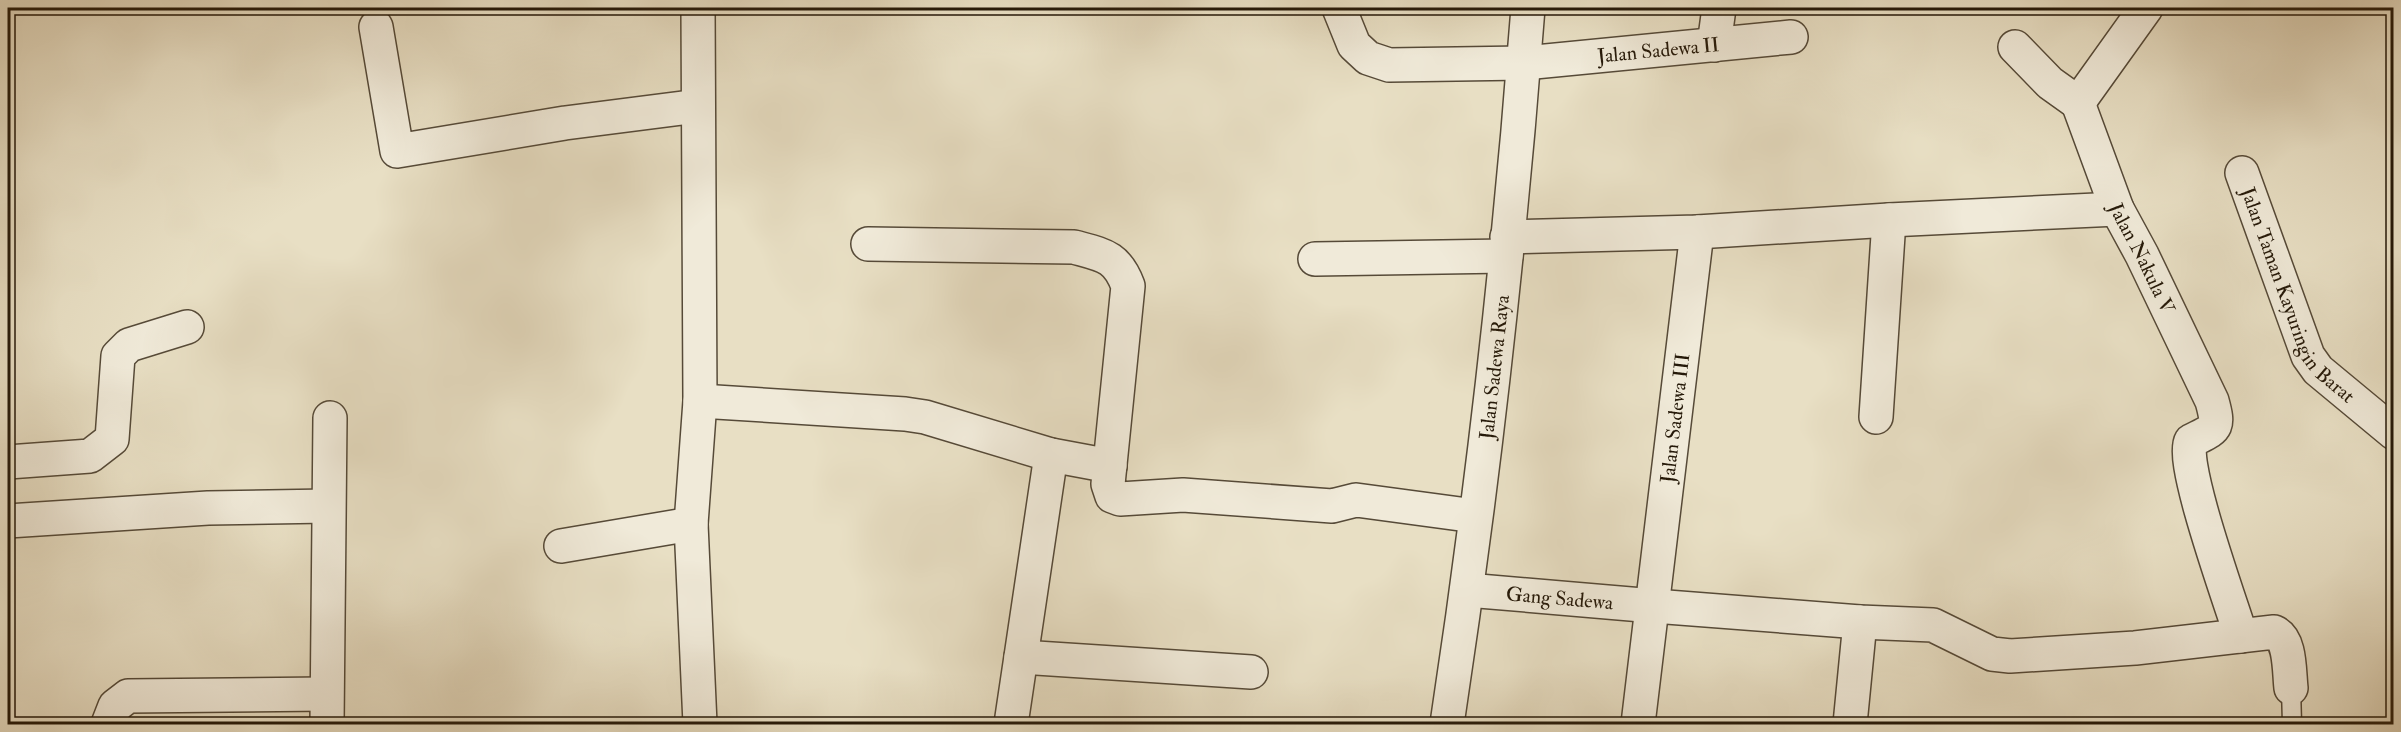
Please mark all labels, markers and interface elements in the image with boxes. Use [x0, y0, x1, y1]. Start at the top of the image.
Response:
street label: Jalan Sadewa II [1595, 32, 1720, 68]
street label: Jalan Taman Kayuringin Barat [2235, 183, 2361, 408]
street label: Jalan Nakula V [2103, 199, 2181, 318]
street label: Jalan Sadewa Raya [1473, 293, 1515, 442]
street label: Jalan Sadewa III [1654, 352, 1695, 485]
street label: Gang Sadewa [1505, 581, 1615, 615]

